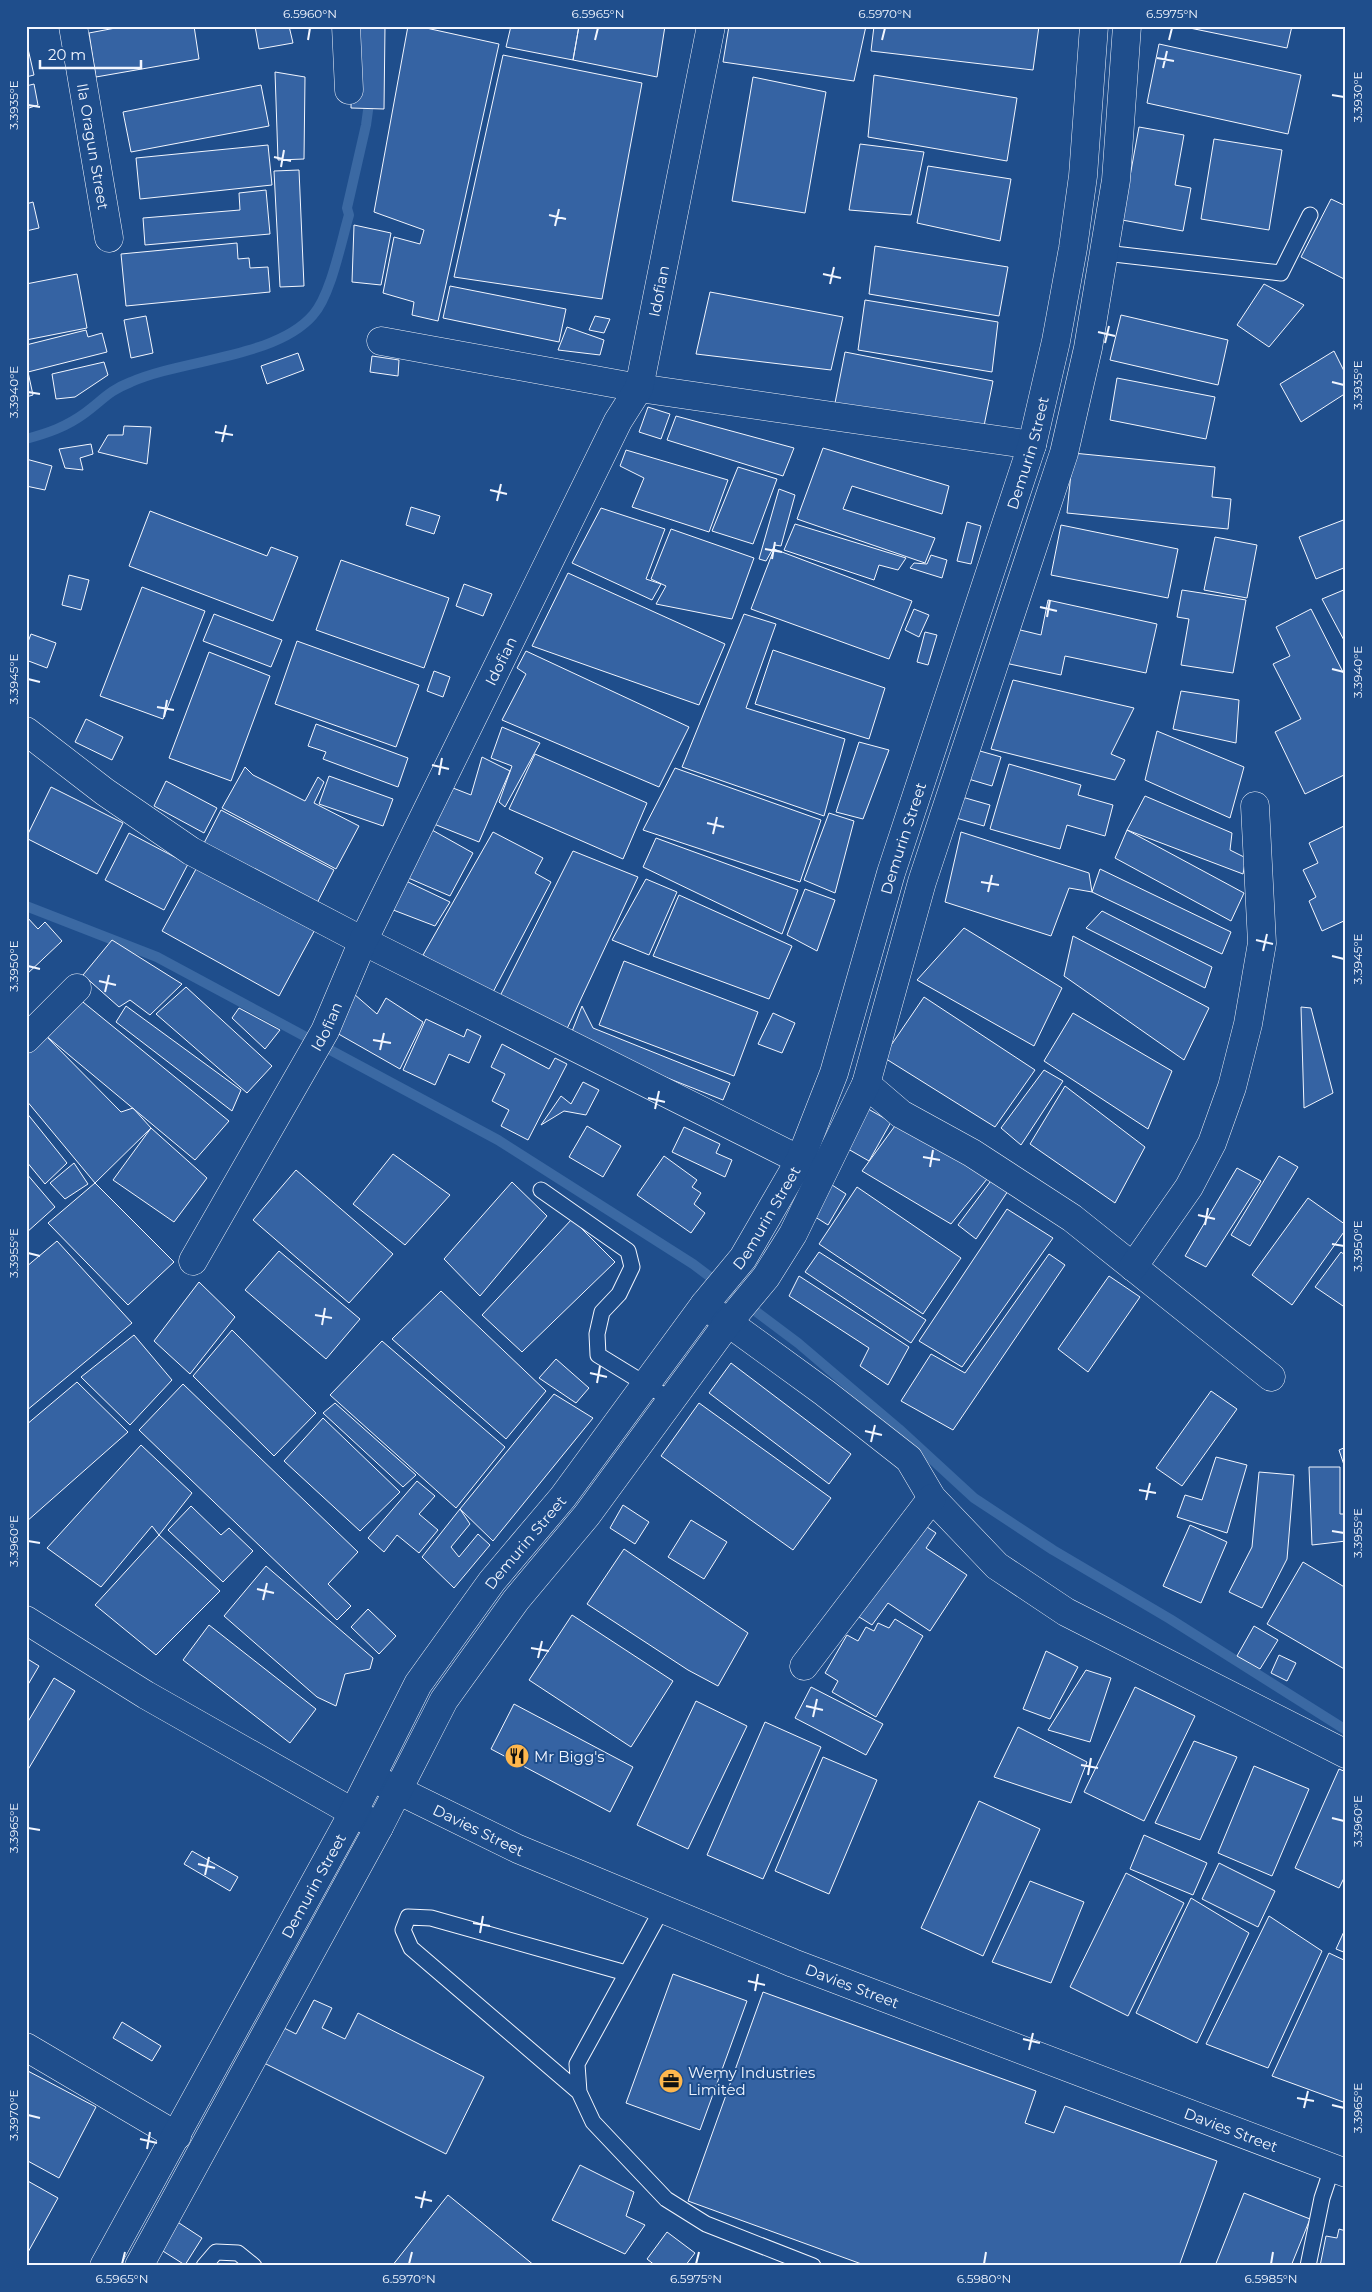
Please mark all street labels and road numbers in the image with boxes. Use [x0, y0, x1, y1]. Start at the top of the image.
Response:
street label: Ila Oragun Street [73, 82, 114, 211]
street label: Idofian [644, 264, 673, 319]
street label: Demurin Street [1002, 395, 1052, 512]
street label: Idofian [480, 633, 520, 688]
street label: Demurin Street [876, 780, 930, 896]
street label: Idofian [306, 999, 346, 1054]
street label: Demurin Street [728, 1162, 804, 1273]
street label: Demurin Street [480, 1491, 570, 1593]
street label: Davies Street [430, 1799, 527, 1860]
street label: Demurin Street [277, 1830, 350, 1941]
street label: Davies Street [803, 1959, 902, 2012]
street label: Davies Street [1181, 2103, 1281, 2156]

